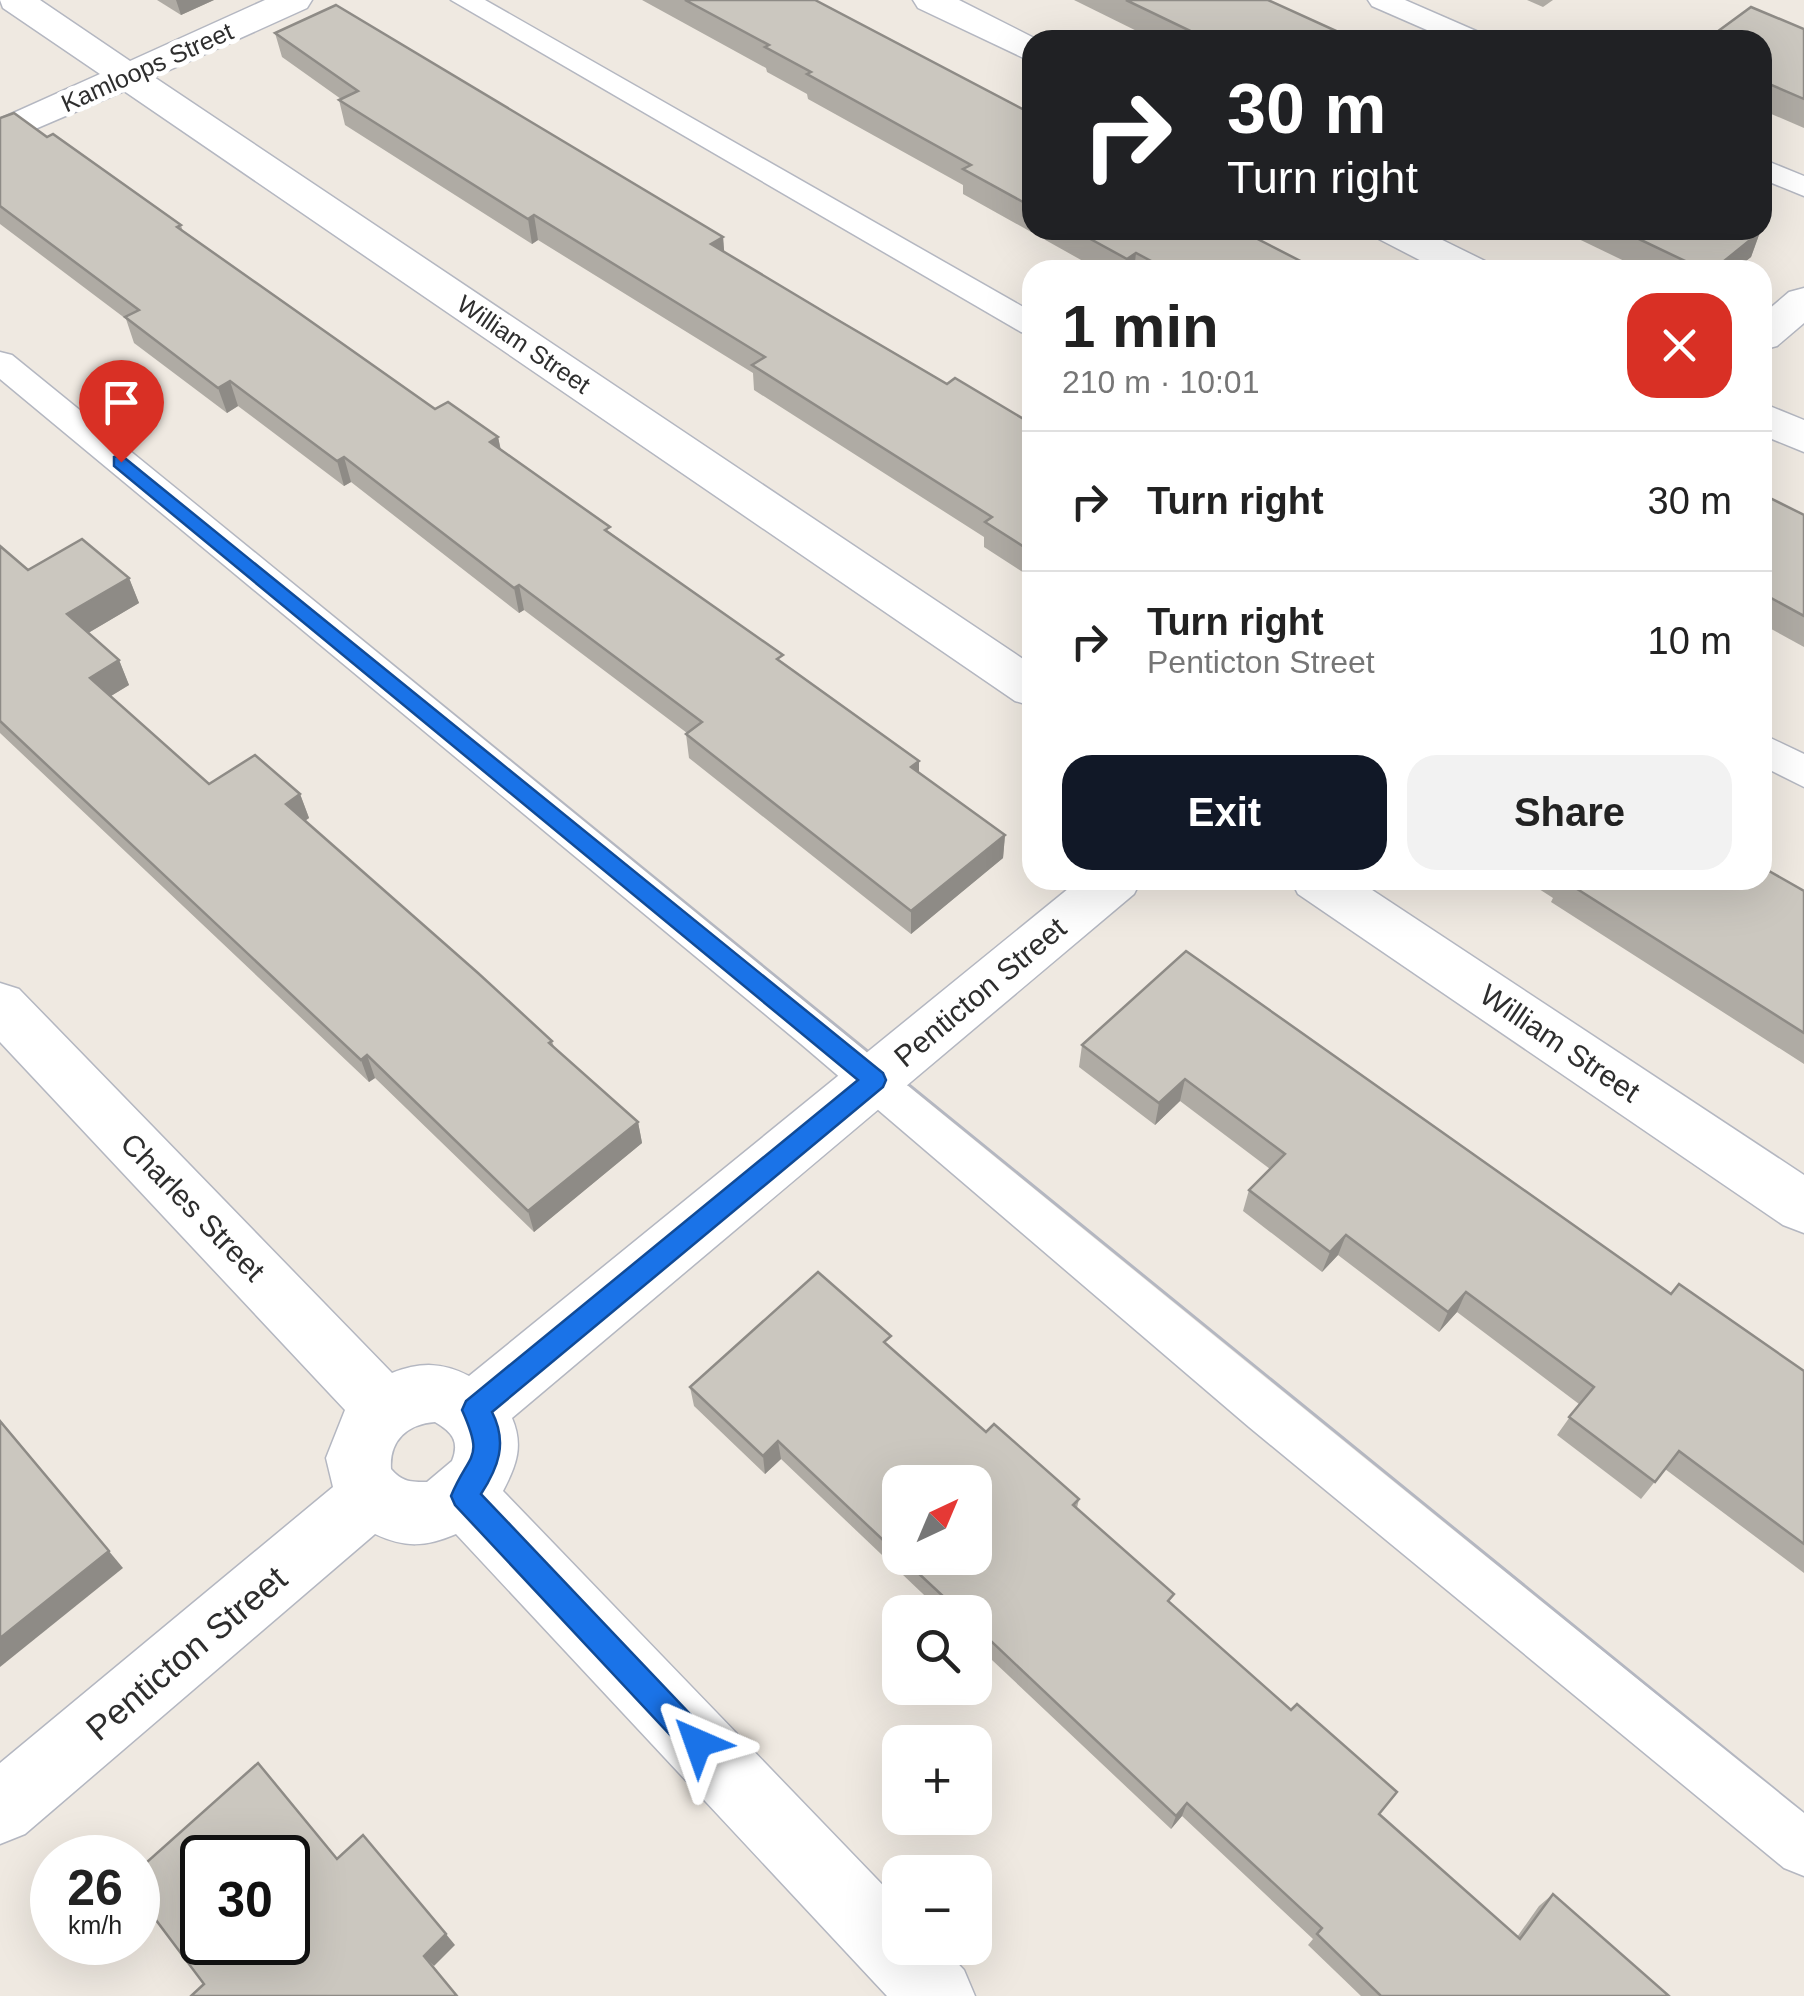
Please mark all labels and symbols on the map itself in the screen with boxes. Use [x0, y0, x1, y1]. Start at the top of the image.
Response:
street label: Kamloops Street [57, 17, 237, 117]
street label: William Street [452, 289, 596, 399]
pin [79, 360, 164, 463]
street label: Penticton Street [888, 910, 1073, 1073]
street label: William Street [1474, 978, 1646, 1109]
street label: Charles Street [115, 1127, 272, 1288]
north arrow [882, 1465, 992, 1575]
street label: Penticton Street [78, 1558, 294, 1748]
position arrow [646, 1691, 750, 1795]
speed limit sign: 30 [180, 1835, 310, 1965]

